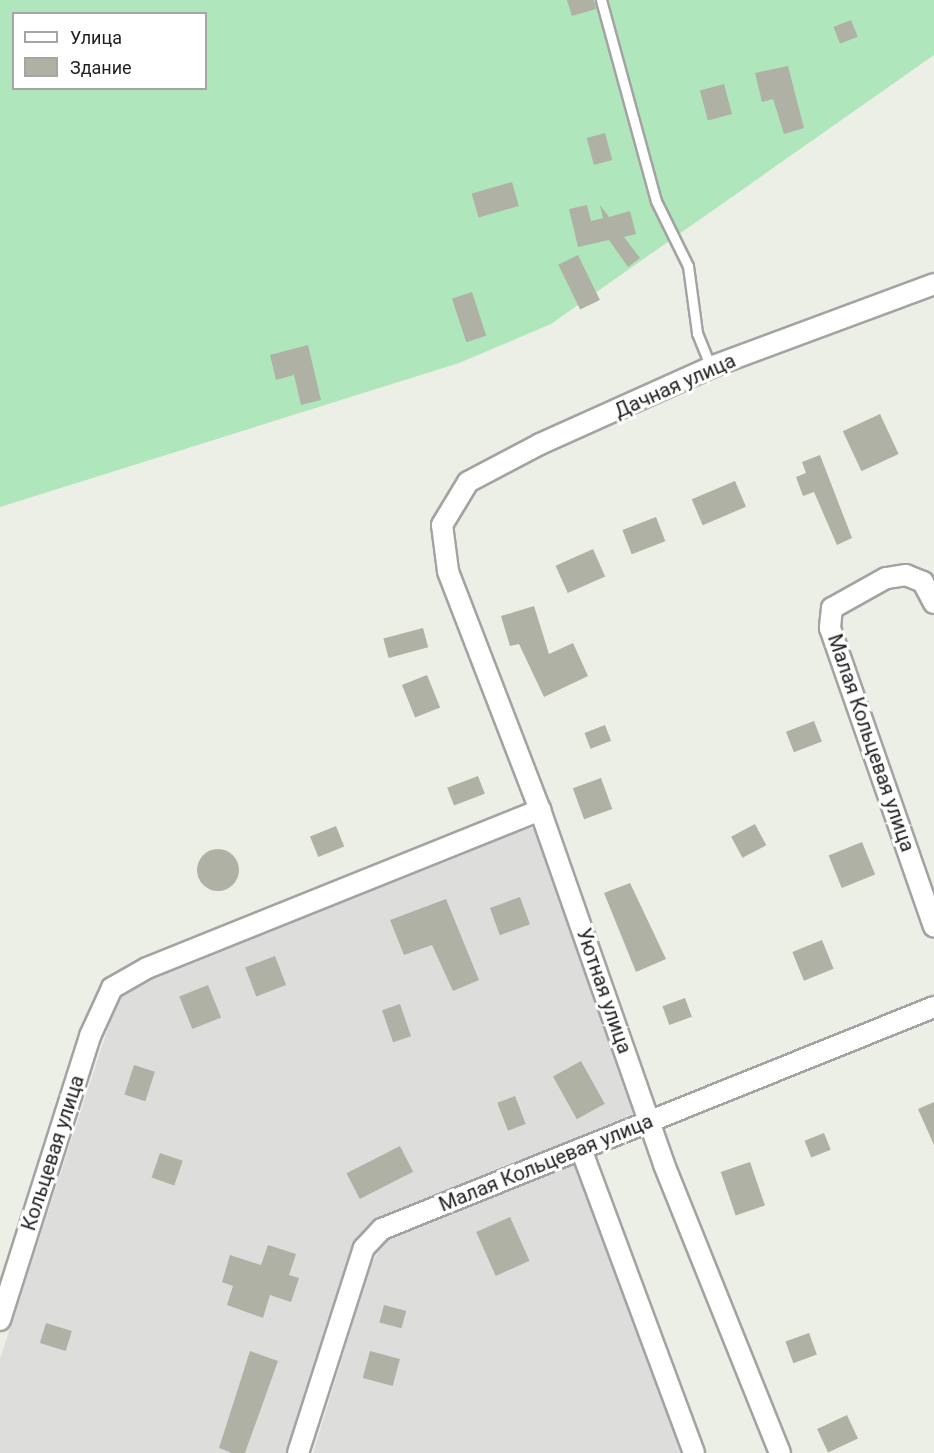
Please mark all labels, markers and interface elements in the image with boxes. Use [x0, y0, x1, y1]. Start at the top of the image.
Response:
legend [12, 12, 207, 90]
text: Улица [70, 27, 122, 48]
text: Здание [70, 57, 132, 78]
street label: Дачная улица [611, 349, 739, 423]
street label: Малая Кольцевая улица [822, 631, 920, 855]
street label: Уютная улица [571, 925, 637, 1057]
street label: Кольцевая улица [17, 1072, 89, 1234]
street label: Малая Кольцевая улица [436, 1109, 656, 1217]

